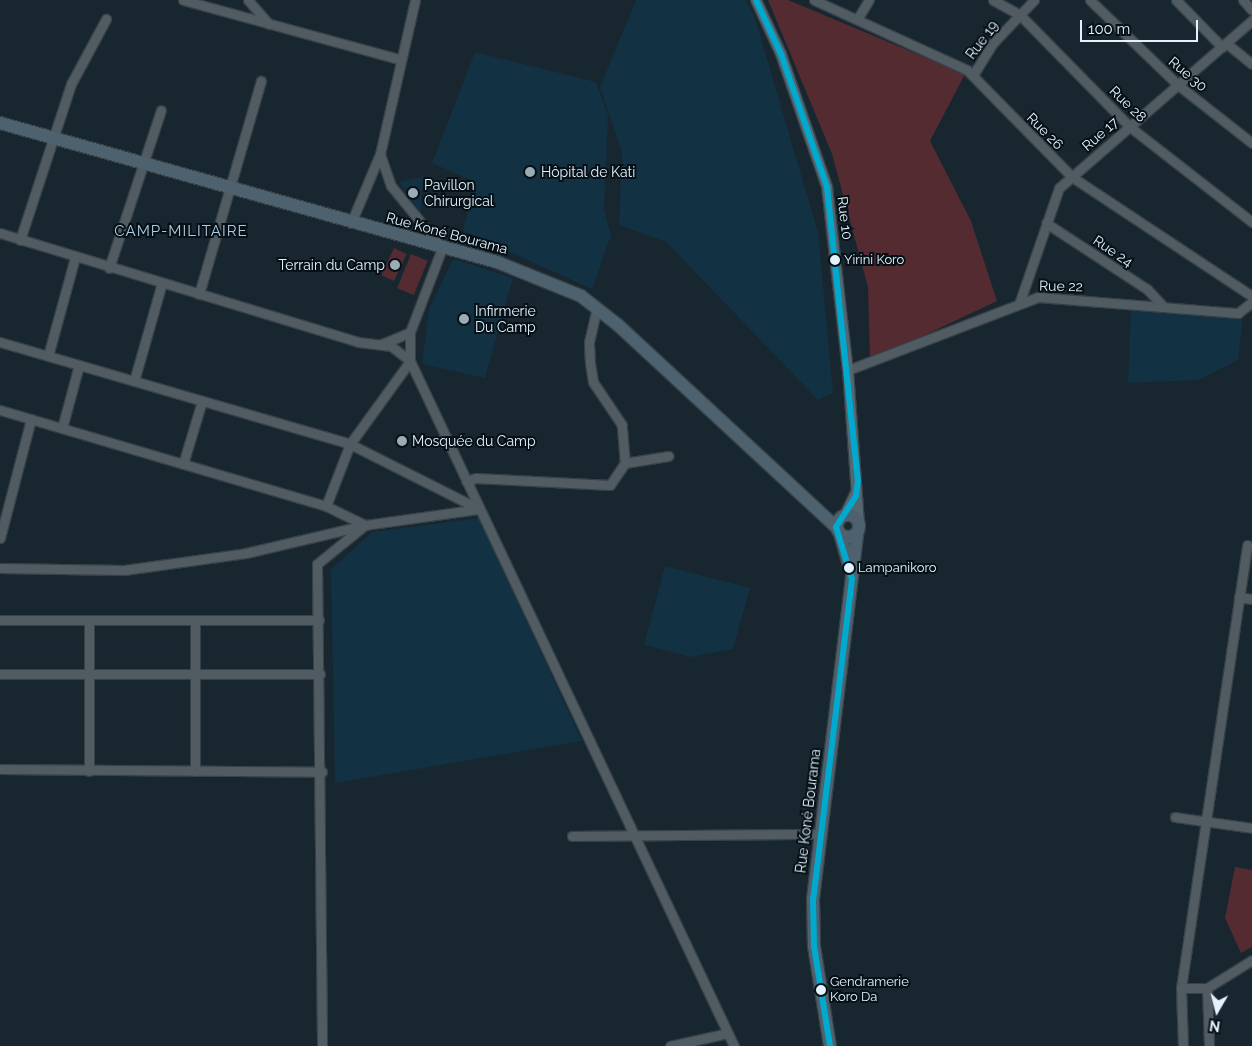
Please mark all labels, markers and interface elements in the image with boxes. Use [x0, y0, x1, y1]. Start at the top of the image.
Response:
scale bar [1082, 10, 1200, 42]
street label: Rue 19 [962, 18, 1002, 62]
text: 100 m [1088, 20, 1130, 38]
street label: Rue 30 [1165, 53, 1211, 95]
street label: Rue 28 [1106, 82, 1150, 126]
street label: Rue 26 [1023, 109, 1067, 153]
street label: Rue 17 [1078, 114, 1122, 154]
place label: Hôpital de Kati [541, 164, 636, 180]
marker: Hôpital de Kati [523, 165, 537, 179]
place label: Pavillon Chirurgical [424, 177, 494, 210]
marker: Pavillon Chirurgical [406, 186, 420, 200]
street label: Rue 10 [834, 195, 856, 241]
street label: Rue Koné Bourama [384, 209, 510, 257]
district label: CAMP-MILITAIRE [113, 223, 249, 241]
street label: Rue 24 [1090, 232, 1136, 270]
place label: Yirini Koro [844, 252, 904, 268]
marker: Yirini Koro [830, 255, 840, 265]
place label: Terrain du Camp [278, 257, 385, 273]
marker: Terrain du Camp [389, 259, 401, 271]
street label: Rue 22 [1039, 277, 1083, 295]
place label: Infirmerie Du Camp [475, 303, 536, 336]
marker: Infirmerie Du Camp [457, 312, 471, 326]
place label: Mosquée du Camp [412, 433, 536, 449]
marker: Mosquée du Camp [396, 435, 408, 447]
place label: Lampanikoro [858, 560, 936, 576]
marker: Lampanikoro [844, 563, 854, 573]
street label: Rue Koné Bourama [792, 748, 824, 874]
place label: Gendramerie Koro Da [830, 975, 909, 1006]
marker: Gendramerie Koro Da [816, 985, 826, 995]
north arrow [1192, 986, 1242, 1036]
text: N [1209, 1017, 1221, 1035]

